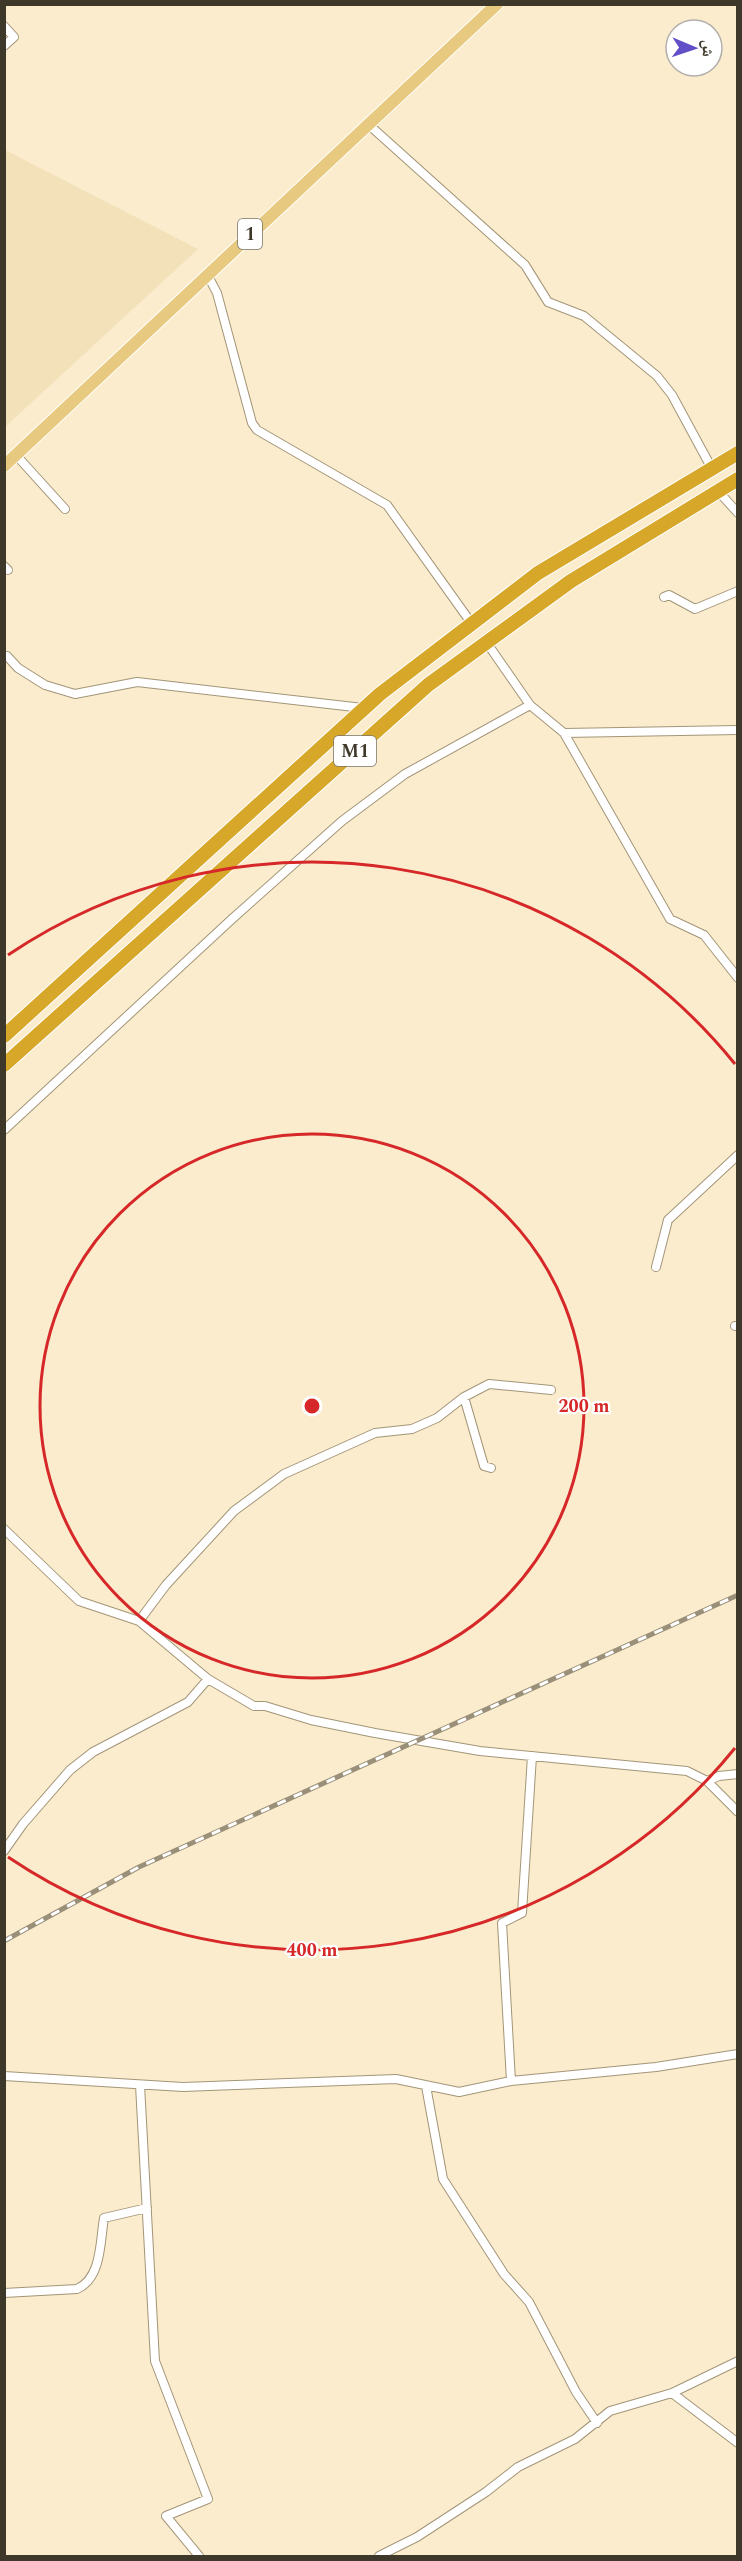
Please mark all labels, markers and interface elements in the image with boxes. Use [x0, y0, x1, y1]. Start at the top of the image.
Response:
north arrow [664, 18, 724, 78]
text: ش [696, 40, 720, 57]
road number: 1 [238, 219, 262, 249]
road number: M1 [334, 736, 376, 766]
text: 200 m [558, 1393, 610, 1420]
centre of rings [302, 1396, 322, 1416]
text: 400 m [286, 1937, 338, 1964]

